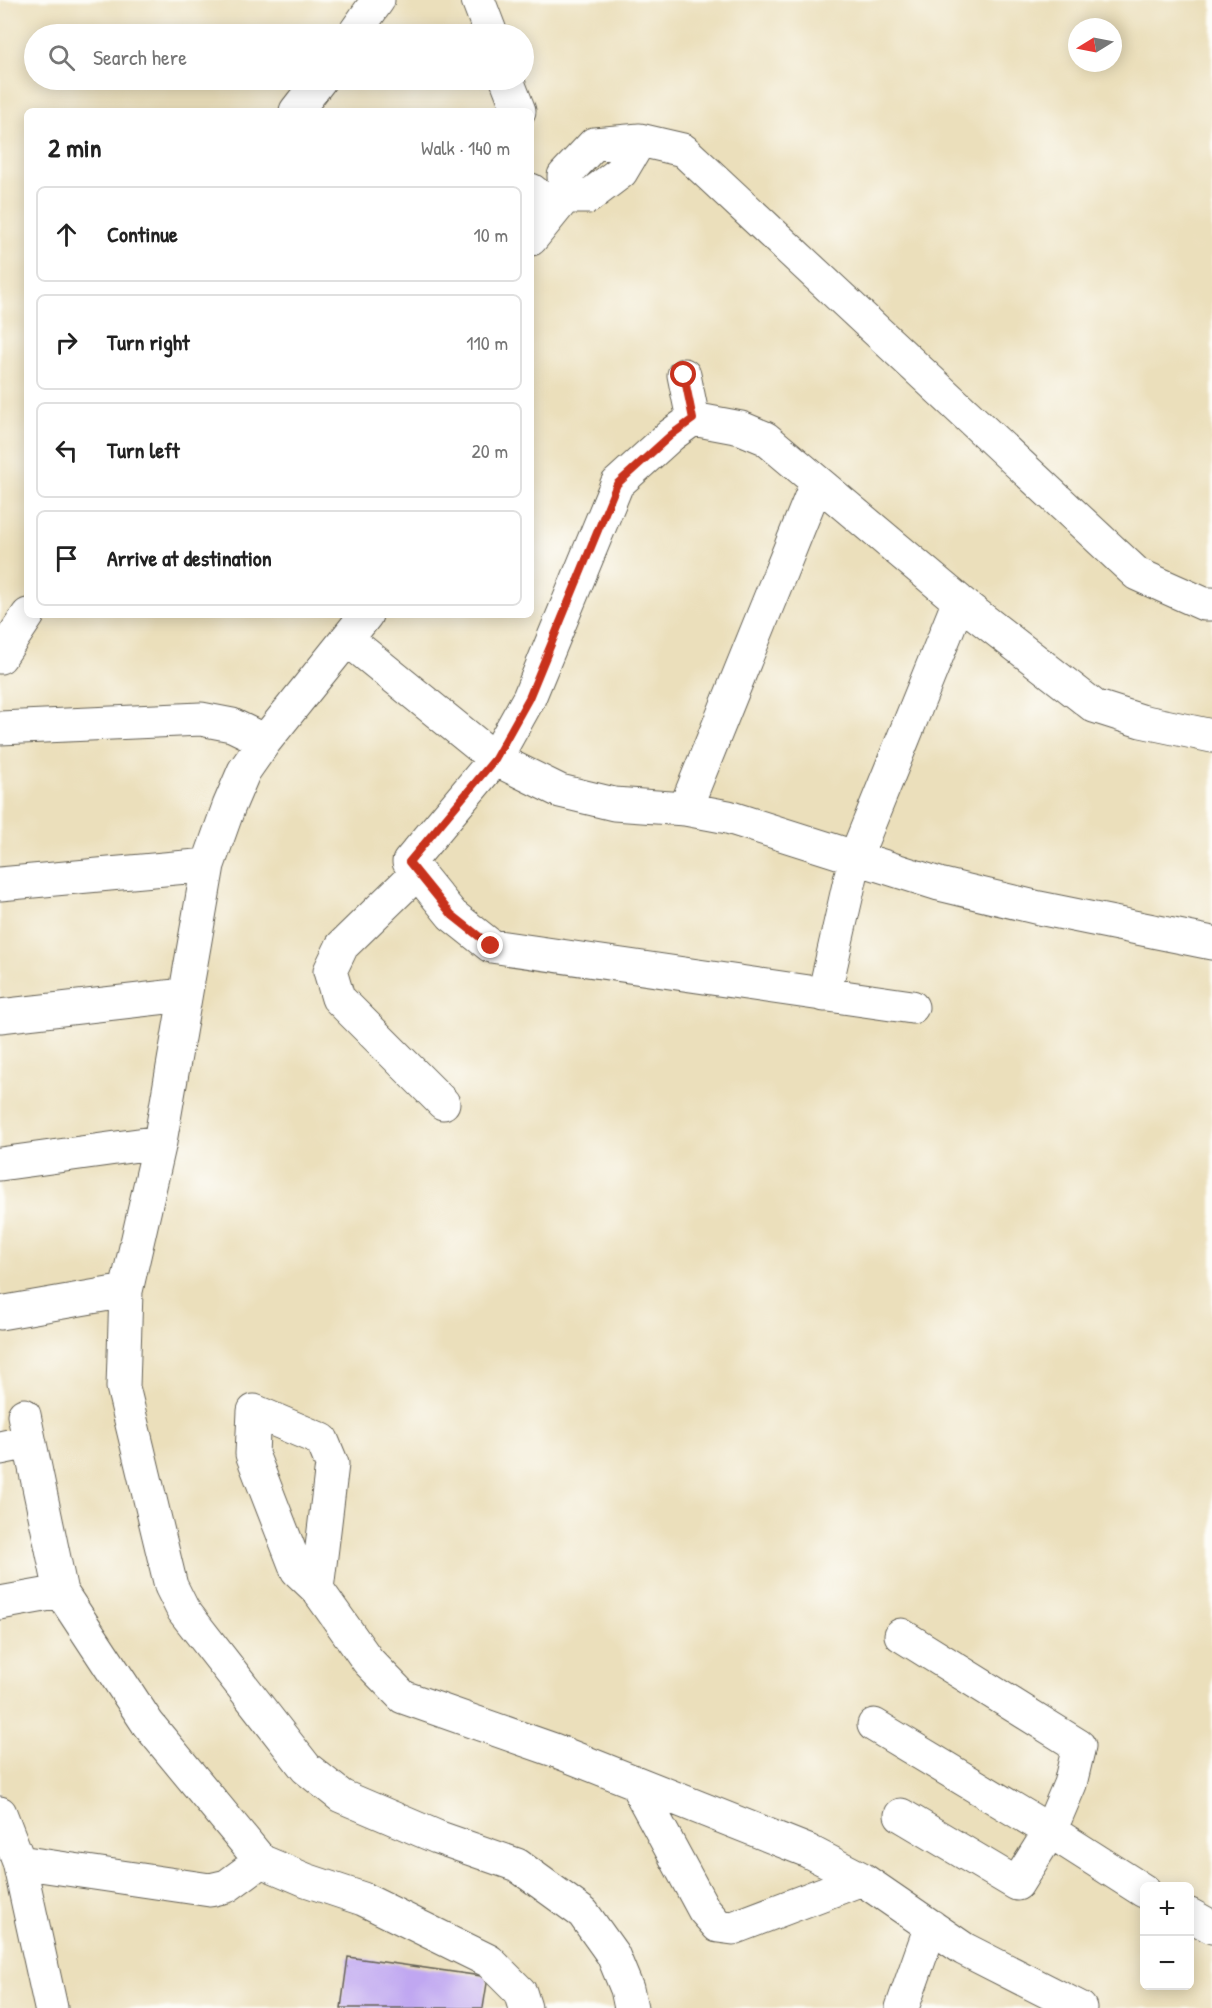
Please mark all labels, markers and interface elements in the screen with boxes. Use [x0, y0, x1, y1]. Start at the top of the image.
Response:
north arrow [1068, 18, 1122, 72]
search box [24, 24, 534, 90]
icon: search [45, 41, 78, 74]
text: Search here [93, 42, 187, 72]
text: 2 min [48, 130, 101, 165]
text: Walk · 140 m [421, 134, 510, 161]
icon: ahead [50, 218, 83, 251]
text: Continue [107, 219, 178, 249]
text: 10 m [474, 221, 508, 248]
icon: right [50, 326, 83, 359]
text: Turn right [107, 327, 190, 357]
text: 110 m [466, 329, 508, 356]
route start [670, 361, 696, 387]
icon: left [50, 434, 83, 467]
text: Turn left [107, 435, 180, 465]
text: 20 m [471, 437, 508, 464]
icon: arrive [50, 542, 83, 575]
text: Arrive at destination [107, 543, 272, 573]
route end [477, 932, 503, 958]
map controls [1140, 1882, 1194, 1990]
button: + [1140, 1882, 1194, 1936]
button: − [1140, 1936, 1194, 1990]

